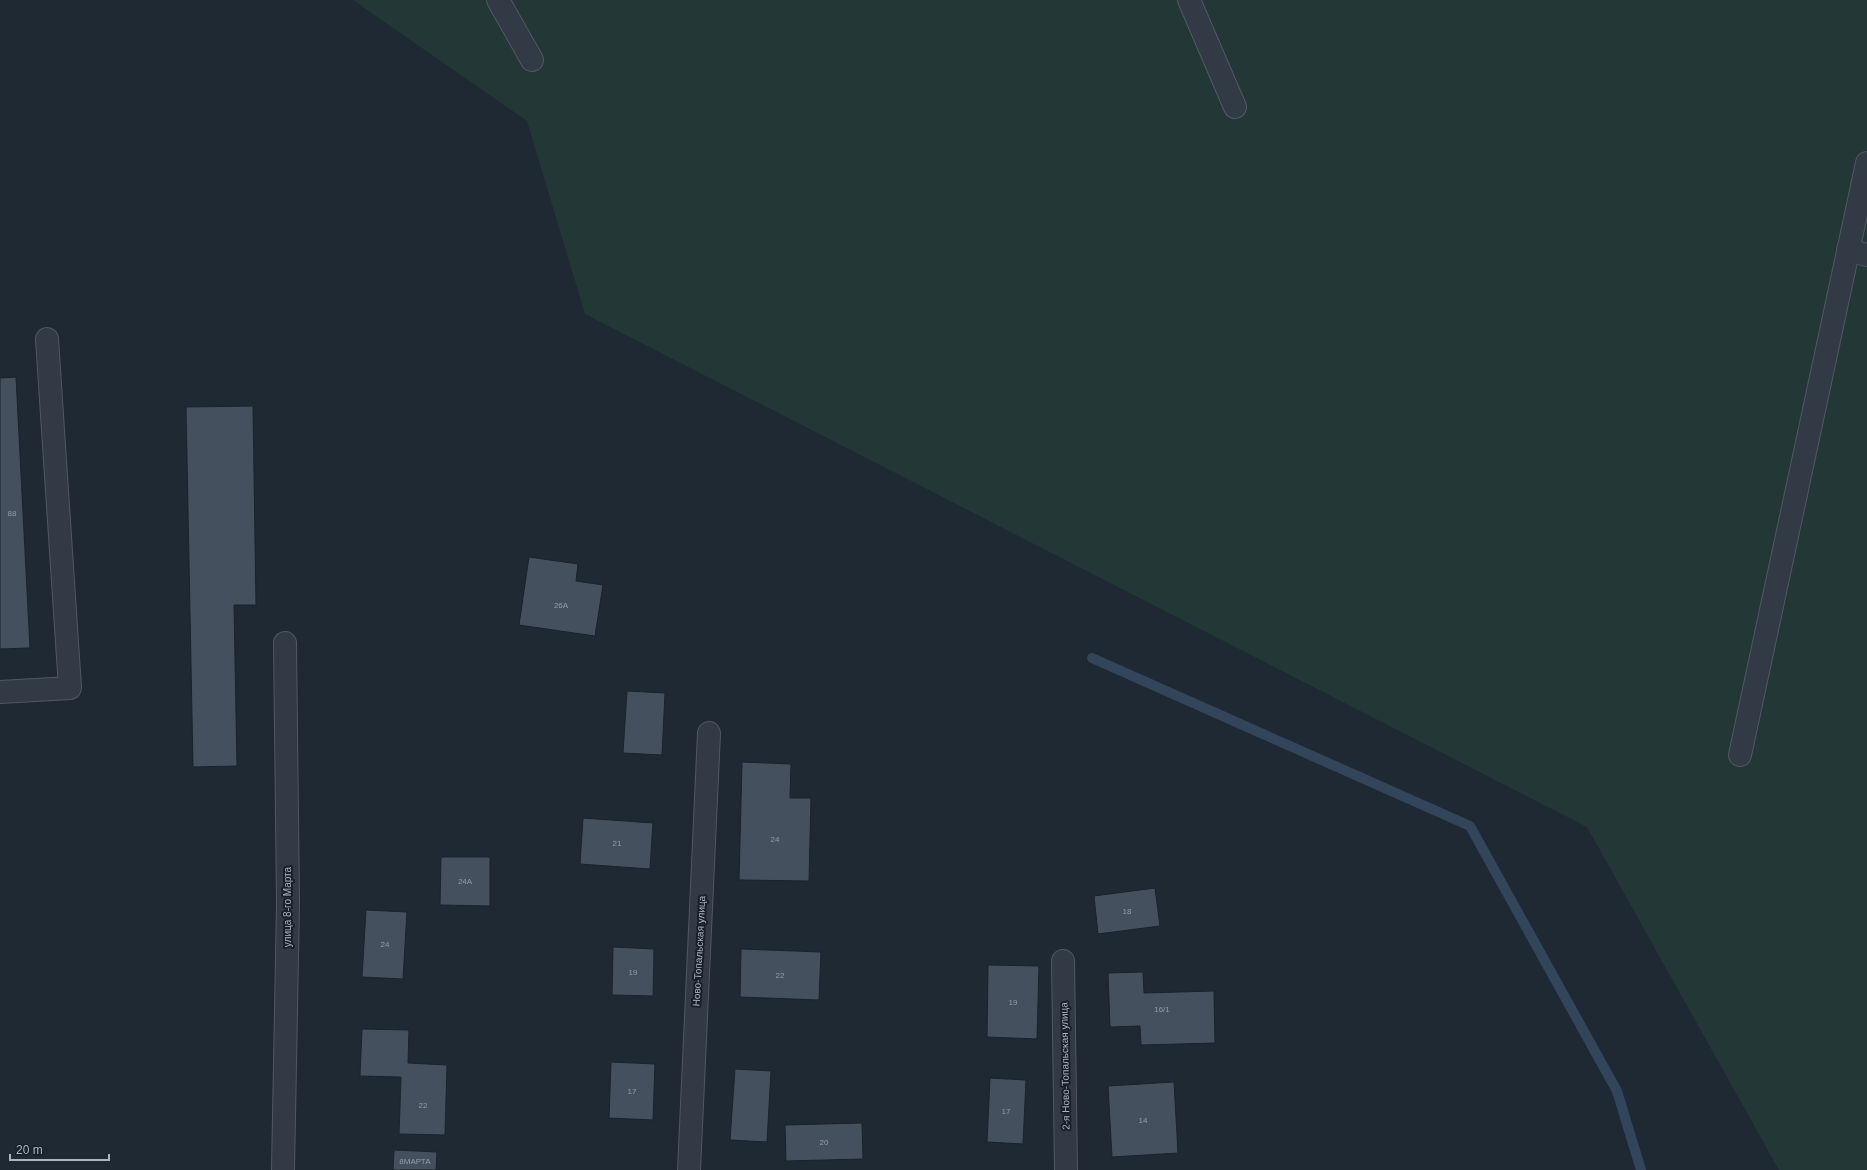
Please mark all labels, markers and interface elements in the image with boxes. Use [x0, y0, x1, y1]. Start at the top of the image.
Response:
house number: 88 [8, 509, 17, 518]
house number: 26А [554, 601, 569, 610]
house number: 24 [771, 835, 780, 844]
house number: 21 [613, 839, 622, 848]
street label: улица 8-го Марта [282, 866, 293, 947]
house number: 24А [458, 877, 473, 886]
street label: Ново-Топальская улица [691, 895, 707, 1007]
house number: 18 [1123, 907, 1132, 916]
house number: 24 [381, 940, 390, 949]
house number: 19 [629, 968, 638, 977]
house number: 22 [776, 971, 785, 980]
house number: 19 [1009, 998, 1018, 1007]
street label: 2-я Ново-Топальская улица [1058, 1002, 1072, 1130]
house number: 16/1 [1154, 1005, 1170, 1014]
house number: 17 [628, 1087, 637, 1096]
house number: 22 [419, 1101, 428, 1110]
house number: 17 [1002, 1107, 1011, 1116]
house number: 14 [1139, 1116, 1148, 1125]
scale bar [10, 1136, 109, 1162]
house number: 20 [820, 1138, 829, 1147]
text: 20 m [16, 1143, 43, 1157]
house number: 8МАРТА [399, 1157, 431, 1166]

